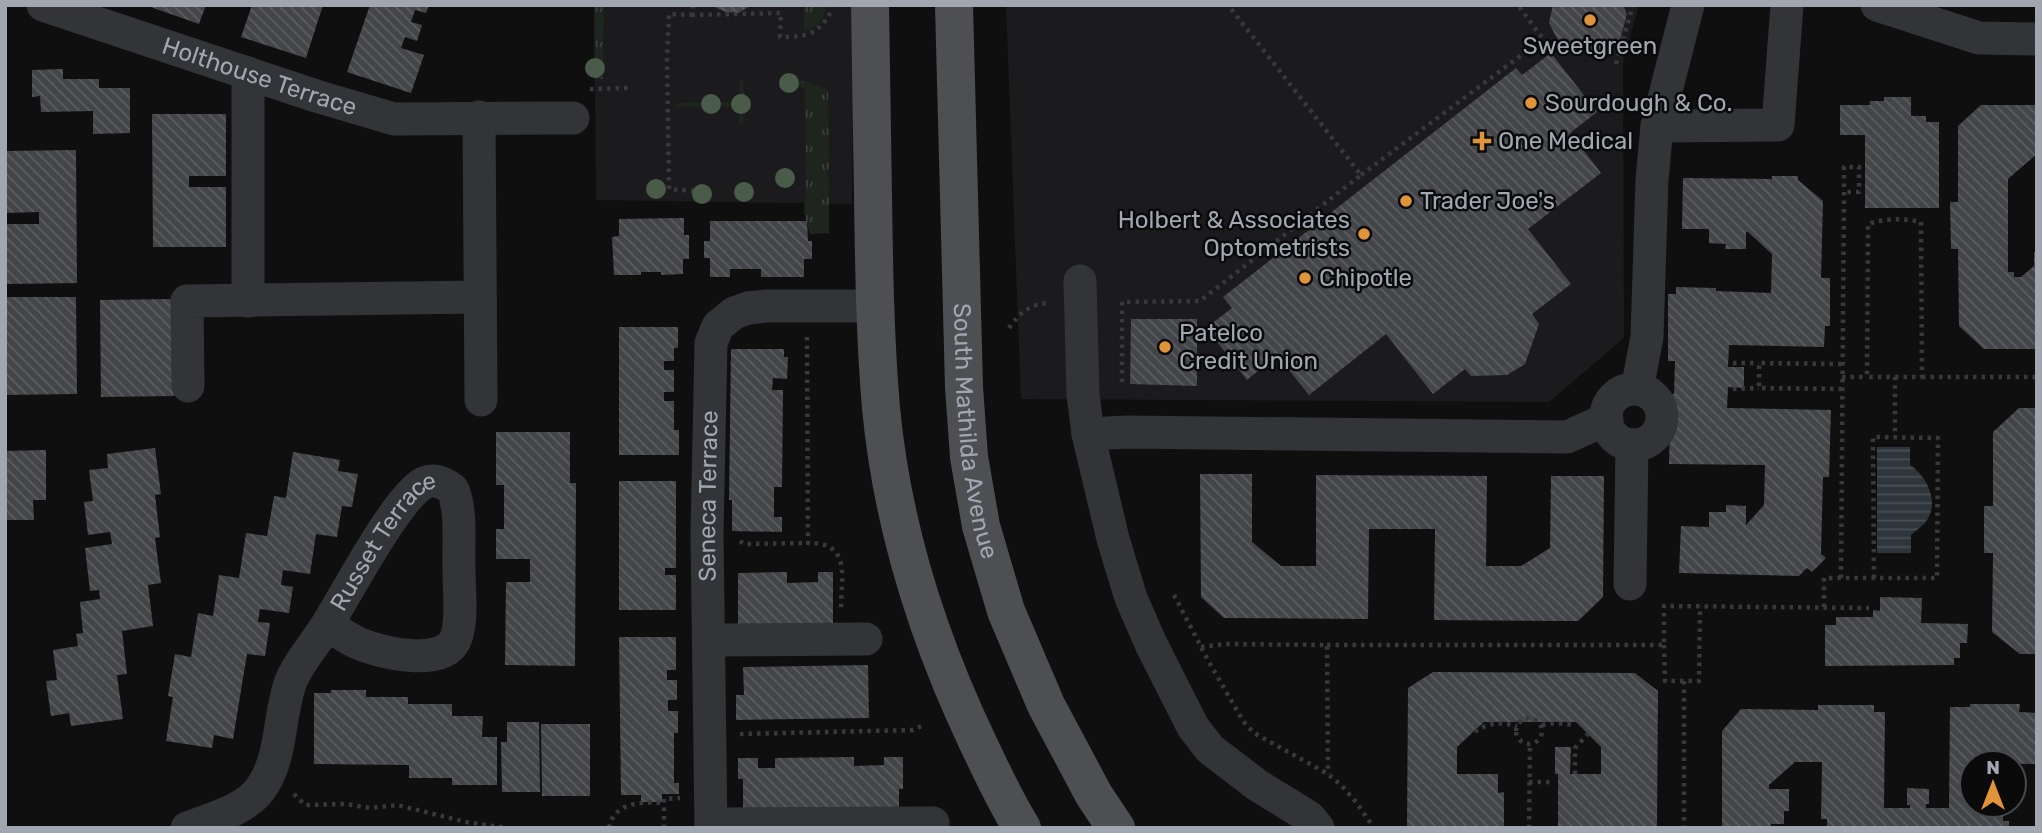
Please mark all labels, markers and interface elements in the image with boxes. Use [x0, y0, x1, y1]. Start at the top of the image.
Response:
marker: Sweetgreen [1582, 12, 1598, 28]
street label: Holthouse Terrace [159, 32, 360, 121]
place label: Sweetgreen [1523, 32, 1657, 60]
place label: Sourdough & Co. [1545, 89, 1732, 117]
marker: Sourdough & Co. [1523, 95, 1539, 111]
place label: One Medical [1498, 127, 1633, 155]
marker: One Medical [1472, 131, 1492, 151]
place label: Trader Joe's [1420, 187, 1555, 215]
marker: Trader Joe's [1398, 193, 1414, 209]
place label: Holbert & Associates Optometrists [1118, 206, 1350, 262]
marker: Holbert & Associates Optometrists [1356, 226, 1372, 242]
place label: Chipotle [1319, 264, 1412, 292]
marker: Chipotle [1297, 270, 1313, 286]
street label: South Mathilda Avenue [948, 303, 1004, 562]
place label: Patelco Credit Union [1179, 319, 1318, 375]
marker: Patelco Credit Union [1157, 339, 1173, 355]
street label: Seneca Terrace [693, 410, 724, 582]
street label: Russet Terrace [325, 466, 438, 616]
north arrow [1958, 749, 2028, 819]
text: N [1986, 756, 2000, 779]

